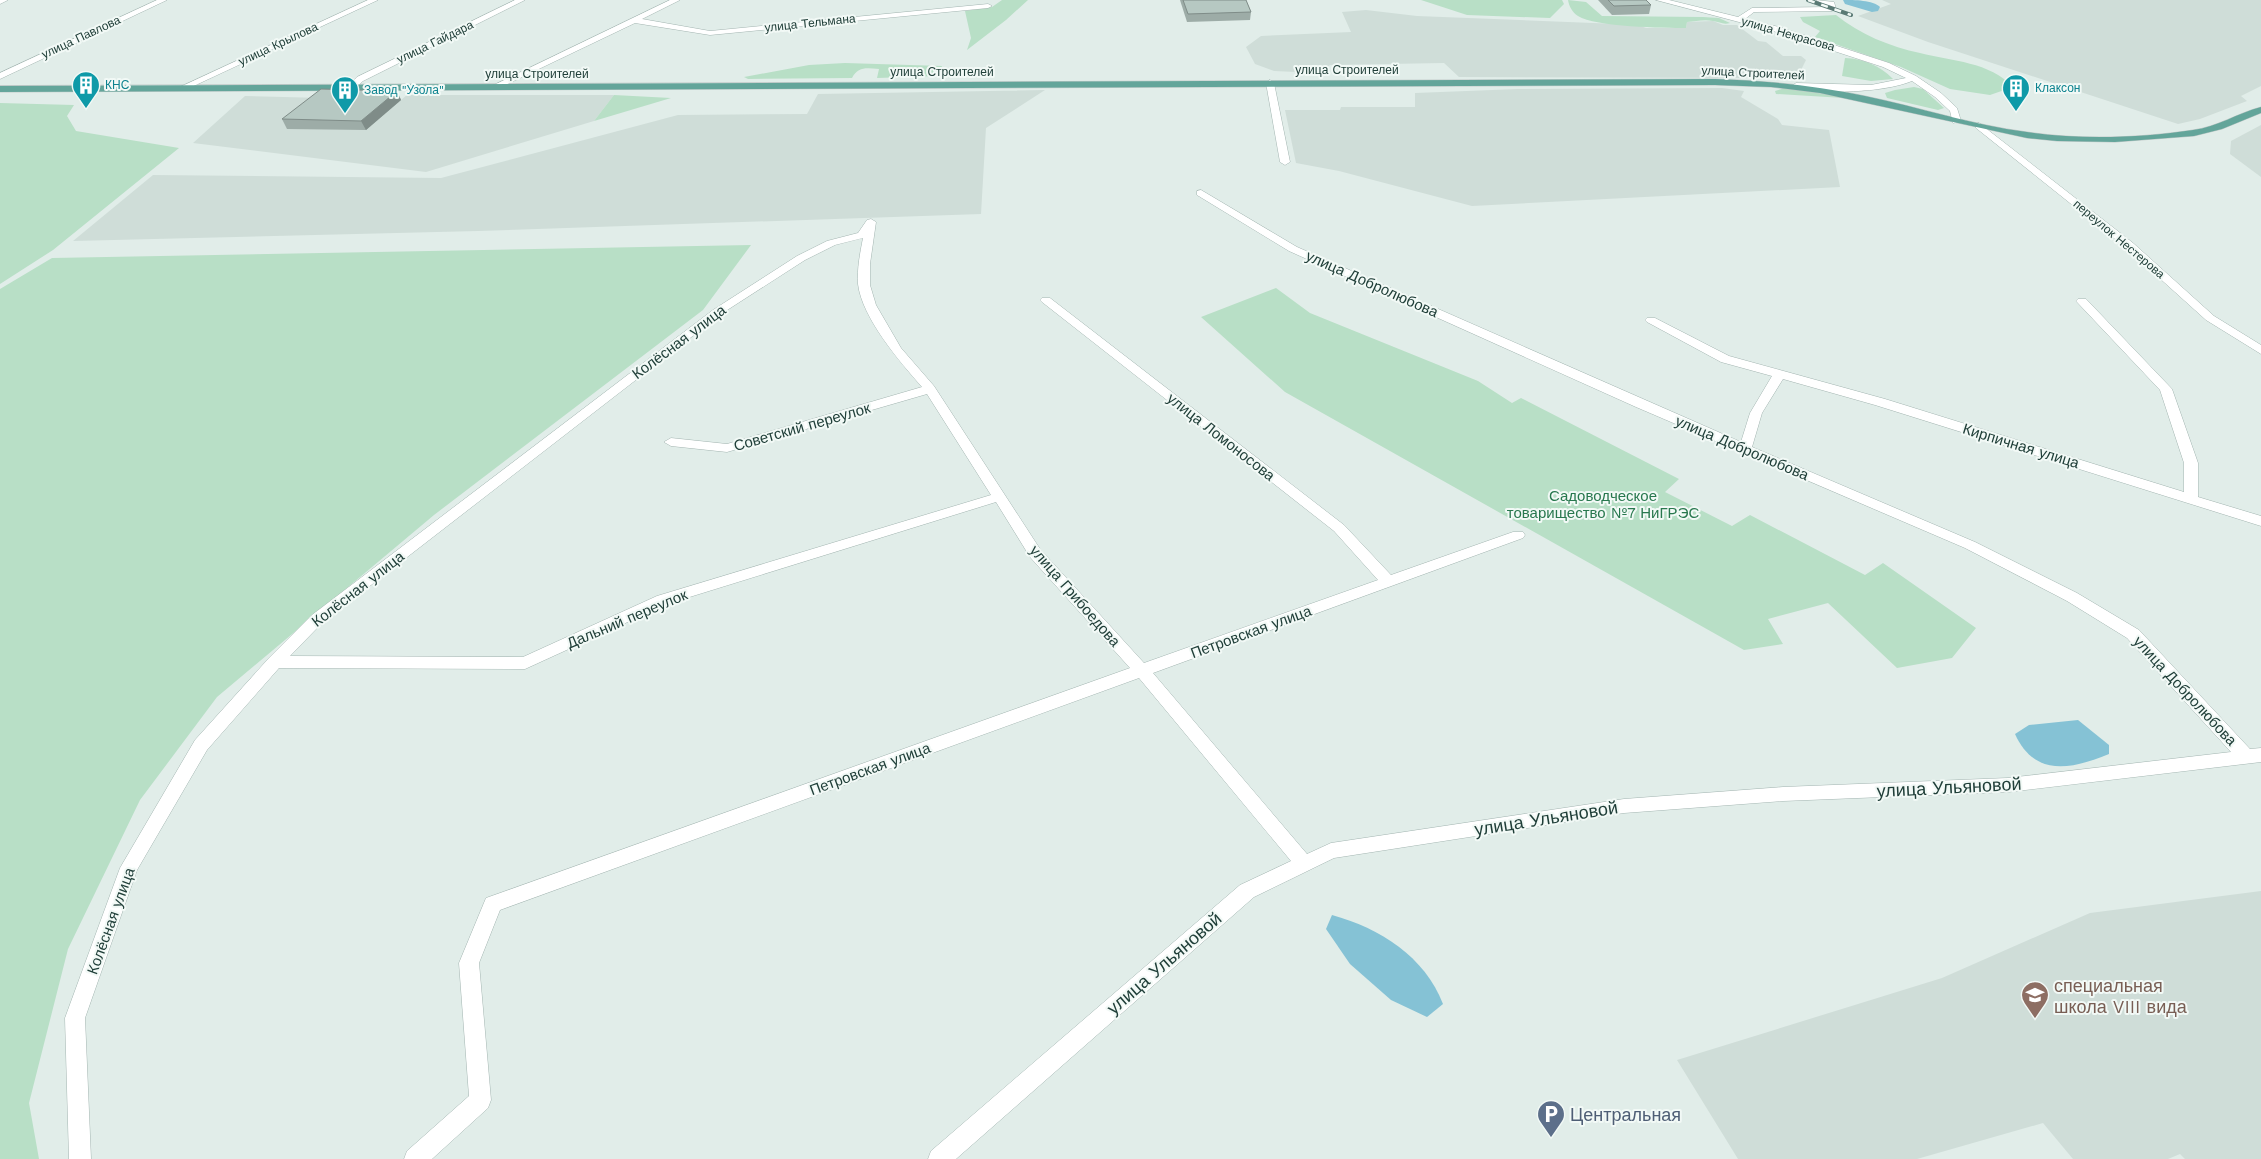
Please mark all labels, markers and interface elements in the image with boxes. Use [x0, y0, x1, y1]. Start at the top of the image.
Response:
street label: улица Тельмана [764, 11, 857, 35]
street label: улица Павлова [39, 13, 123, 61]
street label: улица Некрасова [1740, 14, 1837, 54]
street label: улица Гайдара [394, 17, 476, 67]
street label: улица Крылова [236, 19, 320, 69]
street label: улица Строителей [1295, 63, 1399, 77]
street label: улица Строителей [1701, 63, 1805, 83]
street label: улица Строителей [890, 65, 994, 79]
street label: улица Строителей [485, 67, 589, 81]
building icon: КНС [71, 70, 101, 109]
building icon: Клаксон [2001, 73, 2031, 112]
building icon: Завод "Узола" [330, 75, 360, 114]
place label: КНС [105, 78, 130, 92]
place label: Клаксон [2035, 81, 2081, 95]
place label: Завод "Узола" [364, 83, 444, 97]
street label: переулок Нестерова [2070, 197, 2168, 281]
street label: улица Добролюбова [1303, 247, 1442, 322]
street label: Колёсная улица [629, 301, 730, 383]
street label: улица Ломоносова [1163, 389, 1279, 485]
street label: Советский переулок [732, 399, 873, 455]
street label: улица Добролюбова [1673, 412, 1812, 484]
street label: Кирпичная улица [1961, 420, 2082, 472]
park label: Садоводческое товарищество №7 НиГРЭС [1507, 487, 1699, 522]
street label: улица Грибоедова [1026, 542, 1124, 651]
street label: Колёсная улица [308, 547, 408, 631]
street label: Дальний переулок [564, 585, 690, 653]
street label: Петровская улица [1188, 602, 1314, 662]
street label: улица Добролюбова [2130, 633, 2241, 750]
street label: Петровская улица [807, 739, 933, 799]
street label: улица Ульяновой [1876, 773, 2022, 801]
street label: улица Ульяновой [1473, 796, 1619, 840]
street label: Колёсная улица [83, 864, 139, 977]
street label: улица Ульяновой [1102, 908, 1226, 1018]
place label: специальная школа VIII вида [2054, 975, 2188, 1017]
school or university icon: специальная школа VIII вида [2020, 980, 2050, 1019]
parking icon: Центральная [1536, 1099, 1566, 1138]
place label: Центральная [1570, 1104, 1681, 1125]

